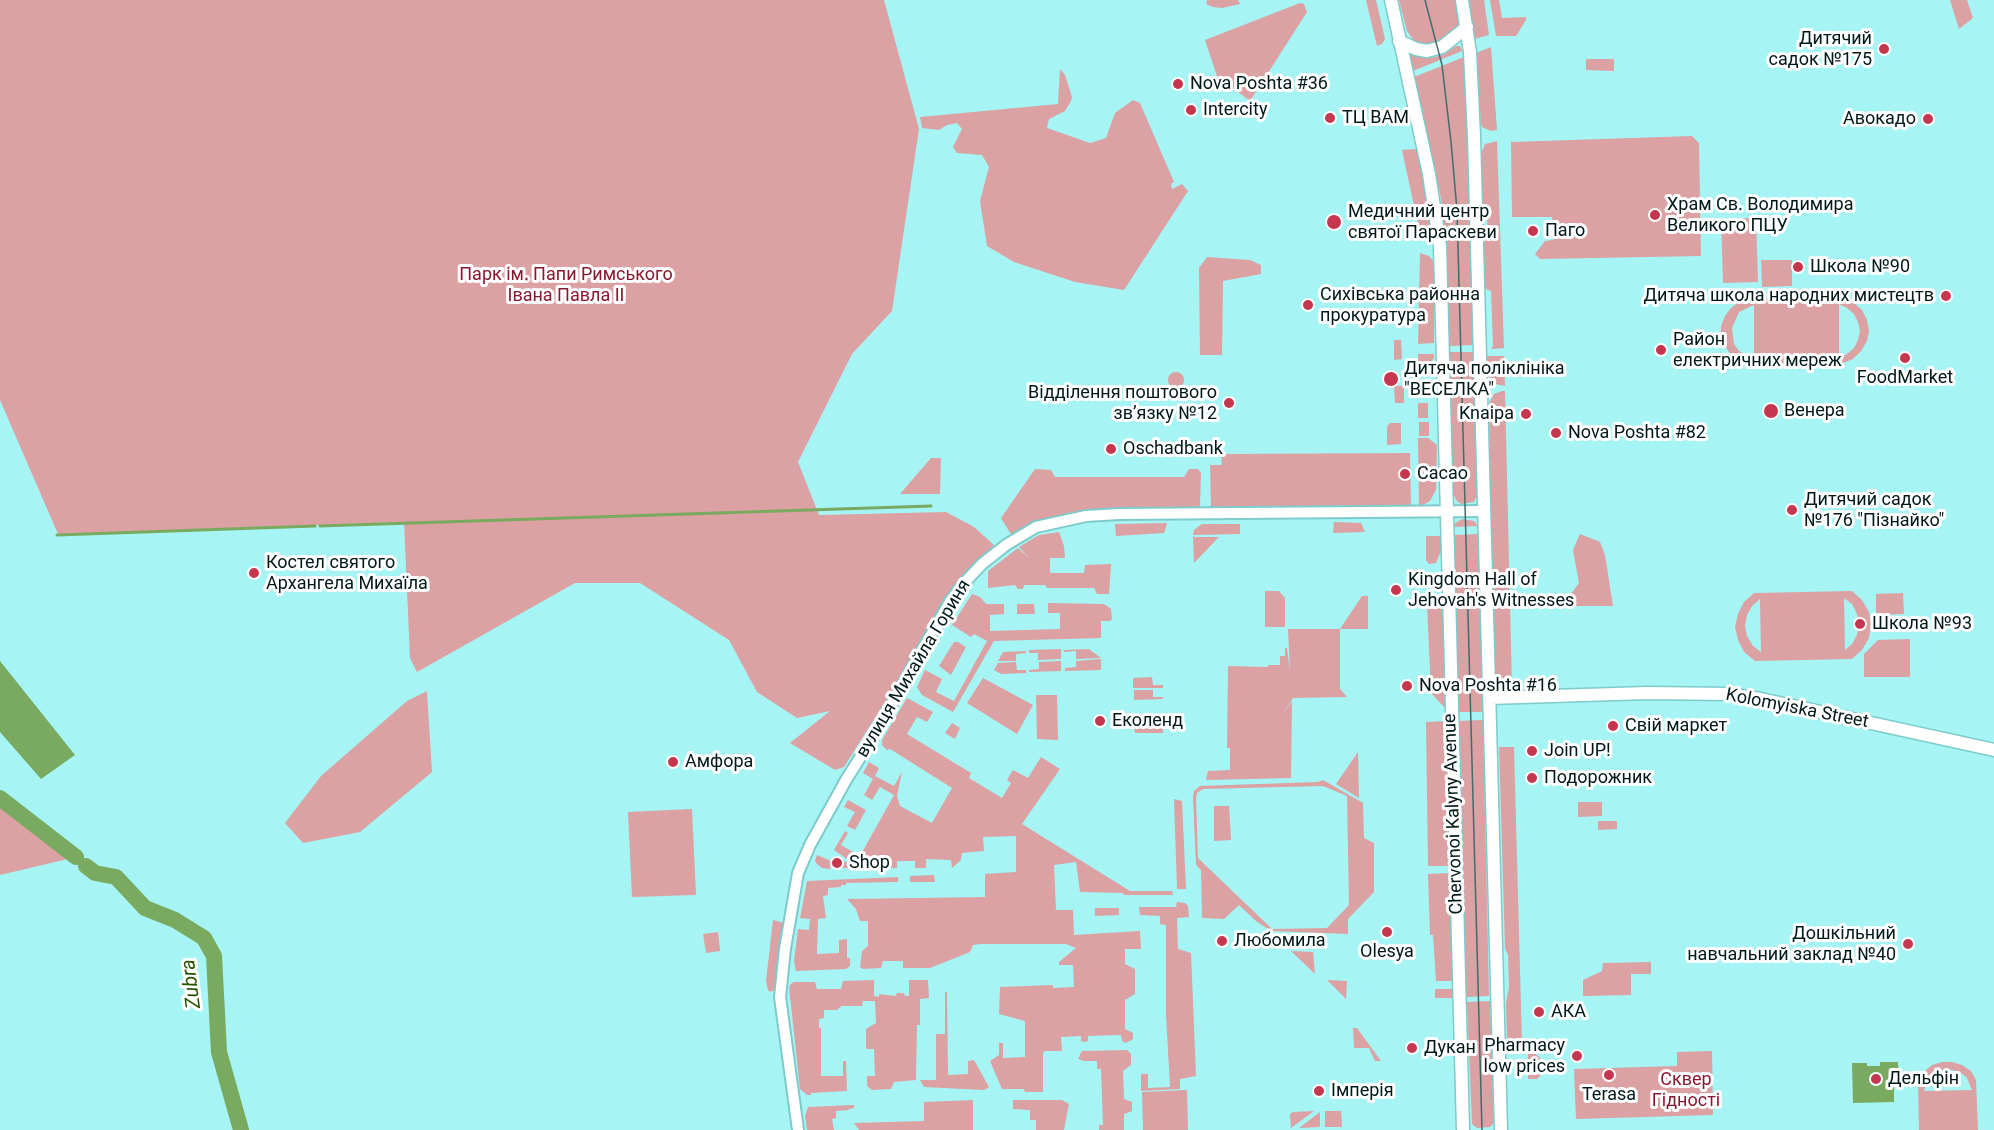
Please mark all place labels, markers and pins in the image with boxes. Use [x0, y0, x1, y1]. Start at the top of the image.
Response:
place label: Дитячий садок №175 [1769, 28, 1872, 70]
marker: Дитячий садок №175 [1877, 42, 1891, 56]
place label: Nova Poshta #36 [1190, 73, 1328, 95]
marker: Nova Poshta #36 [1171, 77, 1185, 91]
place label: Intercity [1203, 99, 1267, 121]
marker: Intercity [1184, 103, 1198, 117]
place label: ТЦ ВАМ [1342, 107, 1409, 129]
place label: Авокадо [1843, 108, 1916, 130]
marker: ТЦ ВАМ [1323, 111, 1337, 125]
marker: Авокадо [1921, 112, 1935, 126]
place label: Храм Св. Володимира Великого ПЦУ [1667, 194, 1853, 236]
place label: Медичний центр святої Параскеви [1348, 201, 1497, 244]
marker: Храм Св. Володимира Великого ПЦУ [1648, 208, 1662, 222]
marker: Медичний центр святої Параскеви [1325, 213, 1343, 231]
place label: Паго [1545, 220, 1585, 242]
marker: Паго [1526, 224, 1540, 238]
place label: Школа №90 [1810, 256, 1910, 278]
marker: Школа №90 [1791, 260, 1805, 274]
place label: Сихівська районна прокуратура [1320, 284, 1480, 326]
place label: Дитяча школа народних мистецтв [1644, 285, 1934, 307]
marker: Дитяча школа народних мистецтв [1939, 289, 1953, 303]
marker: Сихівська районна прокуратура [1301, 298, 1315, 312]
place label: Район електричних мереж [1673, 329, 1842, 372]
marker: Район електричних мереж [1654, 343, 1668, 357]
marker: FoodMarket [1898, 351, 1912, 365]
place label: Дитяча поліклініка "ВЕСЕЛКА" [1404, 358, 1565, 400]
place label: FoodMarket [1857, 367, 1953, 389]
marker: Дитяча поліклініка "ВЕСЕЛКА" [1382, 370, 1400, 388]
place label: Відділення поштового зв’язку №12 [1028, 382, 1217, 424]
marker: Відділення поштового зв’язку №12 [1222, 396, 1236, 410]
place label: Венера [1784, 400, 1845, 422]
marker: Венера [1762, 402, 1780, 420]
place label: Knaipa [1459, 403, 1514, 425]
marker: Knaipa [1519, 407, 1533, 421]
place label: Nova Poshta #82 [1568, 422, 1706, 444]
marker: Nova Poshta #82 [1549, 426, 1563, 440]
place label: Oschadbank [1123, 438, 1223, 460]
marker: Oschadbank [1104, 442, 1118, 456]
place label: Cacao [1417, 463, 1468, 485]
marker: Cacao [1398, 467, 1412, 481]
place label: Дитячий садок №176 "Пізнайко" [1804, 489, 1944, 532]
marker: Дитячий садок №176 "Пізнайко" [1785, 503, 1799, 517]
place label: Костел святого Архангела Михаїла [266, 552, 428, 594]
marker: Костел святого Архангела Михаїла [247, 566, 261, 580]
place label: Kingdom Hall of Jehovah's Witnesses [1408, 569, 1574, 612]
marker: Kingdom Hall of Jehovah's Witnesses [1389, 583, 1403, 597]
place label: Школа №93 [1872, 613, 1972, 635]
marker: Школа №93 [1853, 617, 1867, 631]
place label: Nova Poshta #16 [1419, 675, 1557, 697]
marker: Nova Poshta #16 [1400, 679, 1414, 693]
place label: Еколенд [1112, 710, 1183, 732]
marker: Еколенд [1093, 714, 1107, 728]
place label: Свiй маркет [1625, 715, 1727, 737]
marker: Свiй маркет [1606, 719, 1620, 733]
place label: Join UP! [1544, 740, 1611, 762]
marker: Join UP! [1525, 744, 1539, 758]
place label: Амфора [685, 751, 753, 773]
marker: Амфора [666, 755, 680, 769]
place label: Подорожник [1544, 767, 1652, 789]
marker: Подорожник [1525, 771, 1539, 785]
place label: Shop [849, 852, 890, 874]
marker: Shop [830, 856, 844, 870]
place label: Дошкільний навчальний заклад №40 [1687, 923, 1896, 966]
marker: Olesya [1380, 925, 1394, 939]
place label: Любомила [1234, 930, 1326, 952]
marker: Любомила [1215, 934, 1229, 948]
marker: Дошкільний навчальний заклад №40 [1901, 937, 1915, 951]
place label: Olesya [1360, 941, 1414, 963]
place label: АКА [1551, 1001, 1586, 1023]
marker: АКА [1532, 1005, 1546, 1019]
place label: Pharmacy low prices [1484, 1035, 1565, 1078]
place label: Дукан [1424, 1037, 1476, 1059]
marker: Дукан [1405, 1041, 1419, 1055]
marker: Pharmacy low prices [1570, 1049, 1584, 1063]
marker: Terasa [1602, 1068, 1616, 1082]
place label: Дельфін [1888, 1068, 1959, 1090]
marker: Дельфін [1869, 1072, 1883, 1086]
place label: Імперія [1331, 1080, 1394, 1102]
marker: Імперія [1312, 1084, 1326, 1098]
place label: Terasa [1582, 1084, 1636, 1106]

